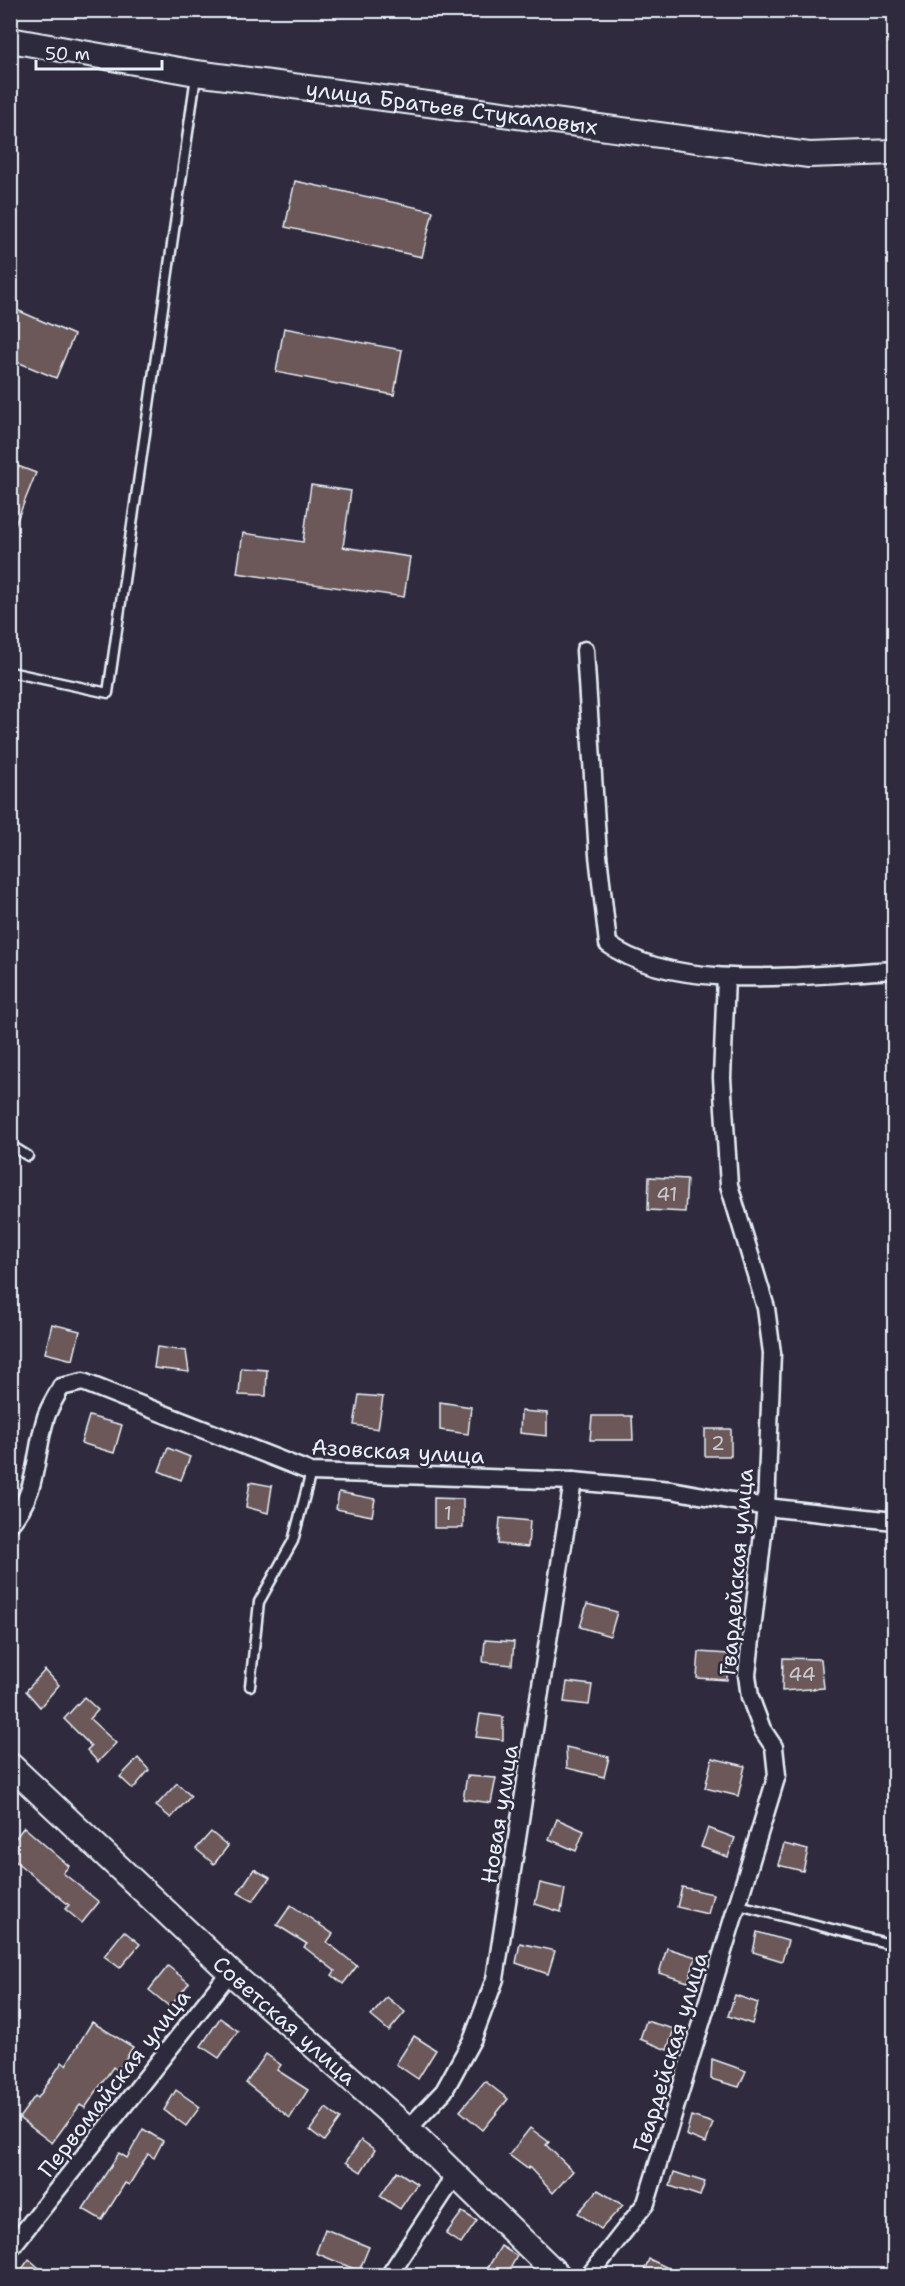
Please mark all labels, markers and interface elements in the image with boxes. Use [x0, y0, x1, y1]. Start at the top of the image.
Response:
scale bar [36, 33, 162, 71]
text: 50 m [45, 42, 90, 66]
street label: улица Братьев Стукаловых [304, 74, 599, 142]
house number: 41 [656, 1181, 678, 1207]
house number: 2 [711, 1430, 725, 1456]
street label: Азовская улица [311, 1432, 486, 1471]
street label: Гвардейская улица [713, 1467, 760, 1677]
house number: 1 [444, 1500, 452, 1526]
house number: 44 [788, 1661, 816, 1687]
street label: Новая улица [474, 1742, 525, 1886]
street label: Гвардейская улица [626, 1948, 715, 2156]
street label: Советская улица [207, 1949, 362, 2092]
street label: Первомайская улица [32, 1983, 197, 2183]

